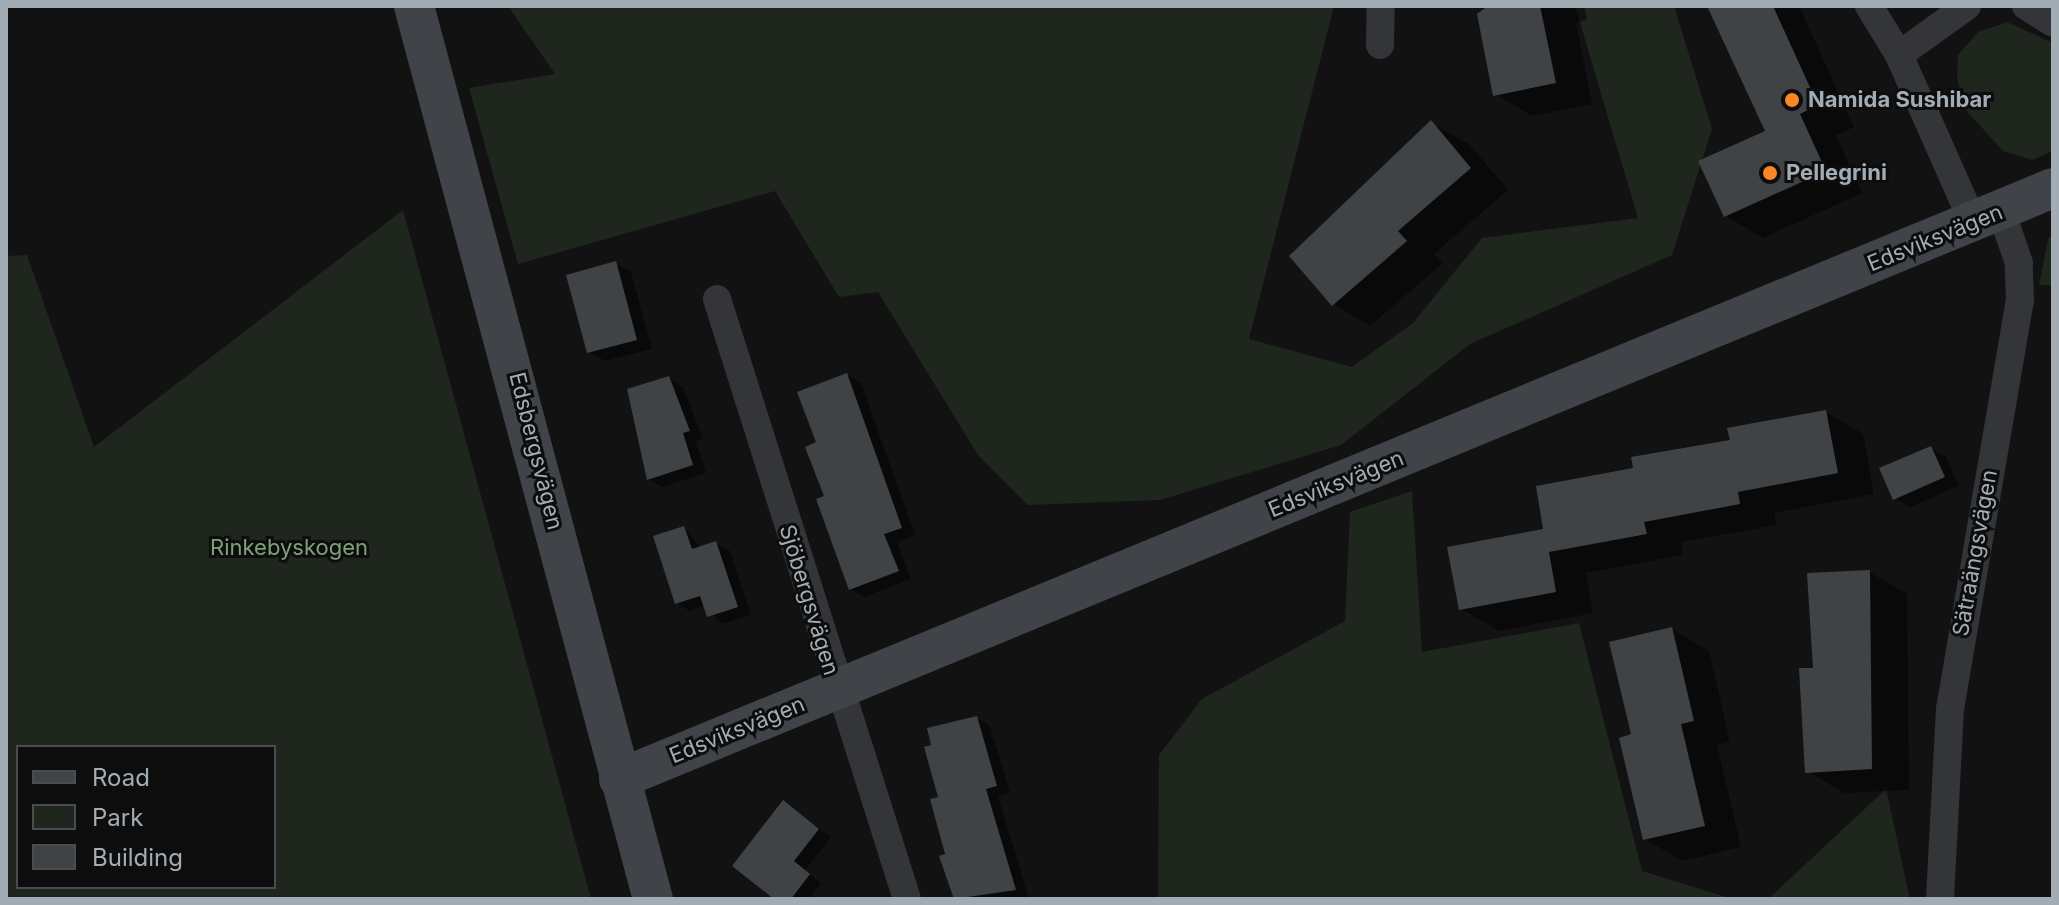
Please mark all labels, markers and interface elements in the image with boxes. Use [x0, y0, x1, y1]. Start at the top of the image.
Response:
place label: Namida Sushibar [1808, 87, 1991, 113]
marker: Namida Sushibar [1783, 91, 1801, 109]
place label: Pellegrini [1786, 160, 1887, 186]
marker: Pellegrini [1761, 164, 1779, 182]
street label: Edsviksvägen [1863, 199, 2007, 277]
street label: Edsbergsvägen [504, 369, 568, 533]
street label: Edsviksvägen [1264, 445, 1408, 523]
street label: Sätraängsvägen [1947, 468, 2003, 638]
street label: Sjöbergsvägen [774, 522, 844, 678]
park label: Rinkebyskogen [210, 535, 368, 561]
street label: Edsviksvägen [665, 691, 809, 769]
legend [16, 745, 276, 889]
text: Road [92, 763, 150, 792]
text: Park [92, 803, 143, 832]
text: Building [92, 843, 183, 872]

